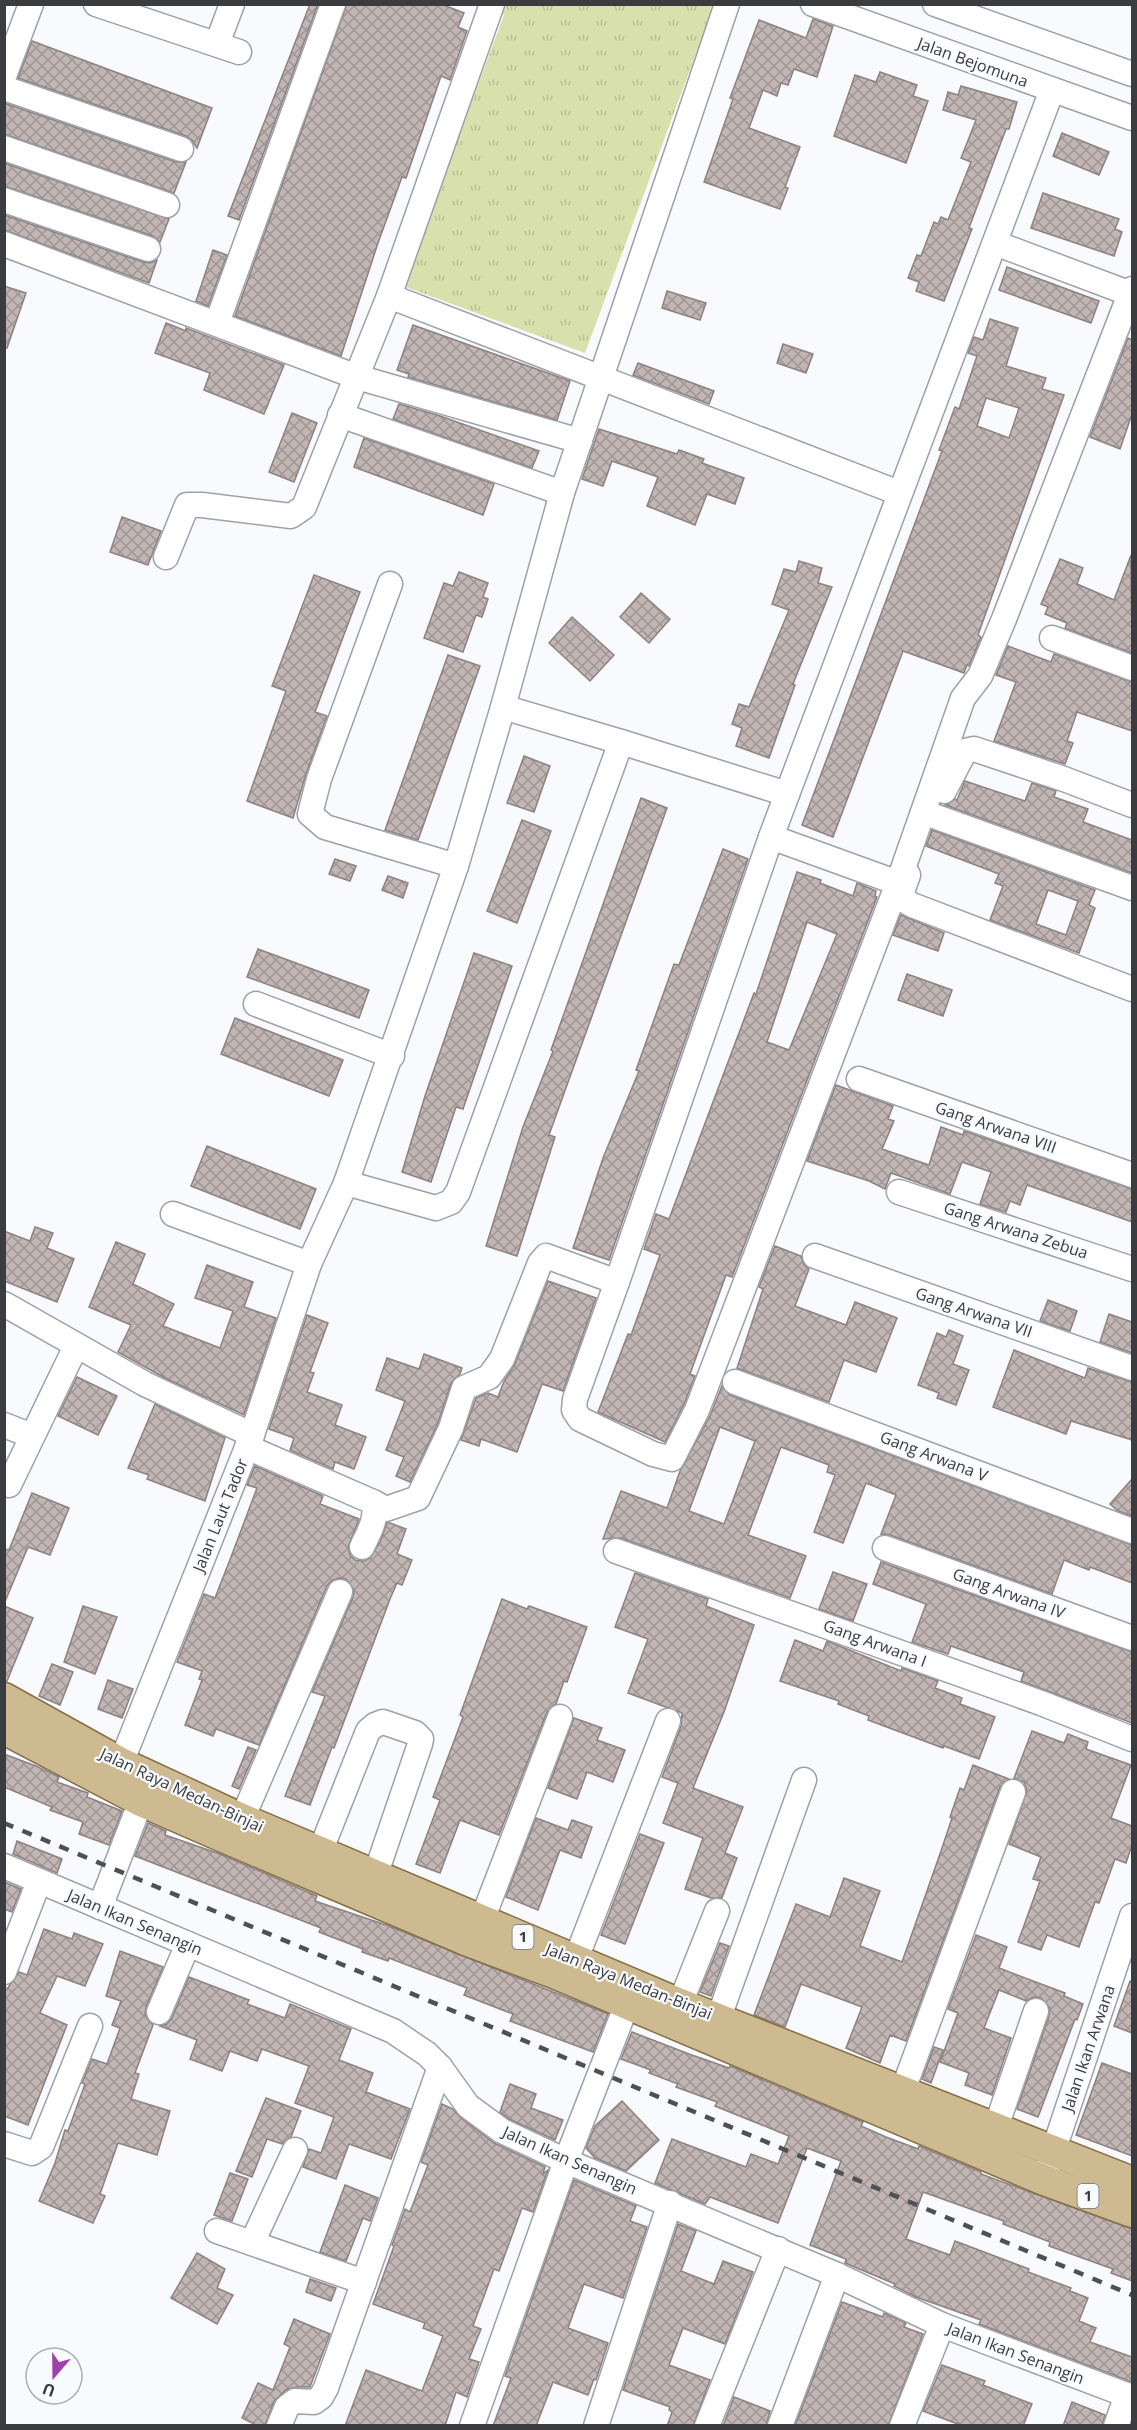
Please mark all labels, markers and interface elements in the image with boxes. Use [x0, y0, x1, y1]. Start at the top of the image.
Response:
street label: Jalan Bejomuna [913, 31, 1031, 92]
street label: Gang Arwana VIII [932, 1096, 1060, 1158]
street label: Gang Arwana Zebua [941, 1196, 1091, 1264]
street label: Gang Arwana VII [913, 1282, 1035, 1342]
street label: Gang Arwana V [877, 1425, 991, 1487]
street label: Jalan Laut Tador [186, 1455, 253, 1577]
street label: Gang Arwana IV [950, 1562, 1069, 1624]
street label: Gang Arwana I [820, 1614, 930, 1672]
street label: Jalan Raya Medan-Binjai [95, 1742, 267, 1838]
street label: Jalan Ikan Senangin [62, 1883, 206, 1960]
road number: 1 [512, 1925, 534, 1949]
street label: Jalan Raya Medan-Binjai [540, 1937, 716, 2025]
street label: Jalan Ikan Arwana [1055, 1982, 1120, 2116]
street label: Jalan Ikan Senangin [498, 2120, 641, 2199]
road number: 1 [1078, 2184, 1098, 2208]
street label: Jalan Ikan Senangin [943, 2316, 1087, 2389]
north arrow [24, 2346, 84, 2406]
text: U [39, 2378, 58, 2403]

